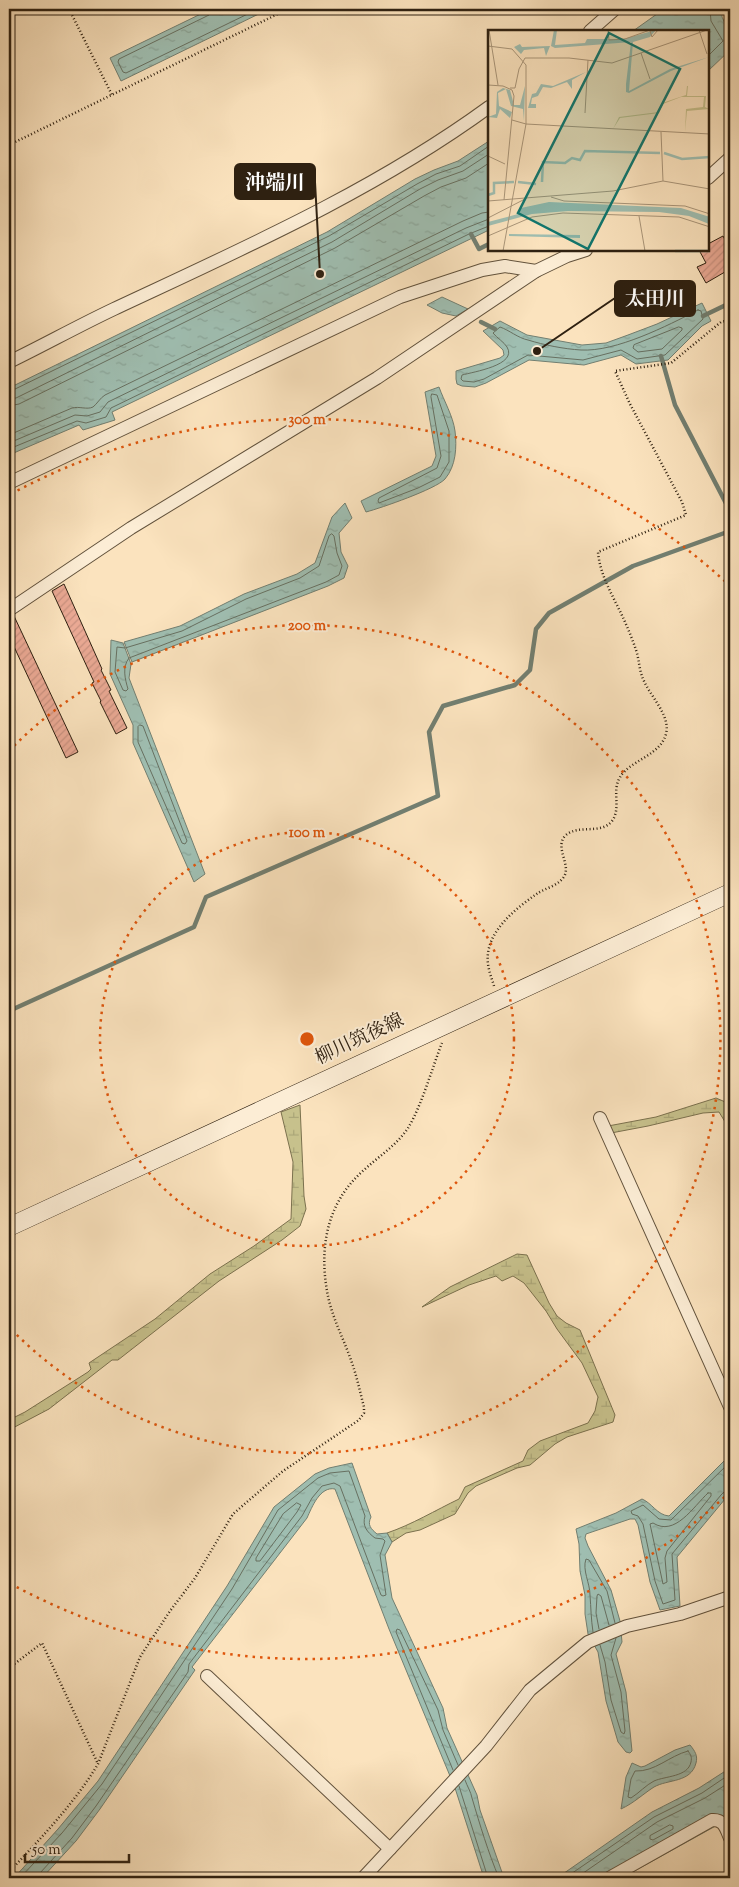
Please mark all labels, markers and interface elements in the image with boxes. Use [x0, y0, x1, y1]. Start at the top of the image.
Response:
inset map [488, 30, 709, 251]
callout: 沖端川 [235, 164, 315, 199]
text: 沖端川 [245, 170, 305, 199]
callout: 太田川 [615, 281, 695, 316]
text: 太田川 [625, 286, 685, 315]
text: 300 m [288, 410, 326, 431]
text: 200 m [288, 616, 327, 637]
text: 100 m [289, 823, 326, 844]
street label: 柳川筑後線 [311, 1008, 409, 1072]
centre of rings [298, 1030, 316, 1048]
scale bar [25, 1832, 129, 1864]
text: 50 m [31, 1840, 61, 1861]

